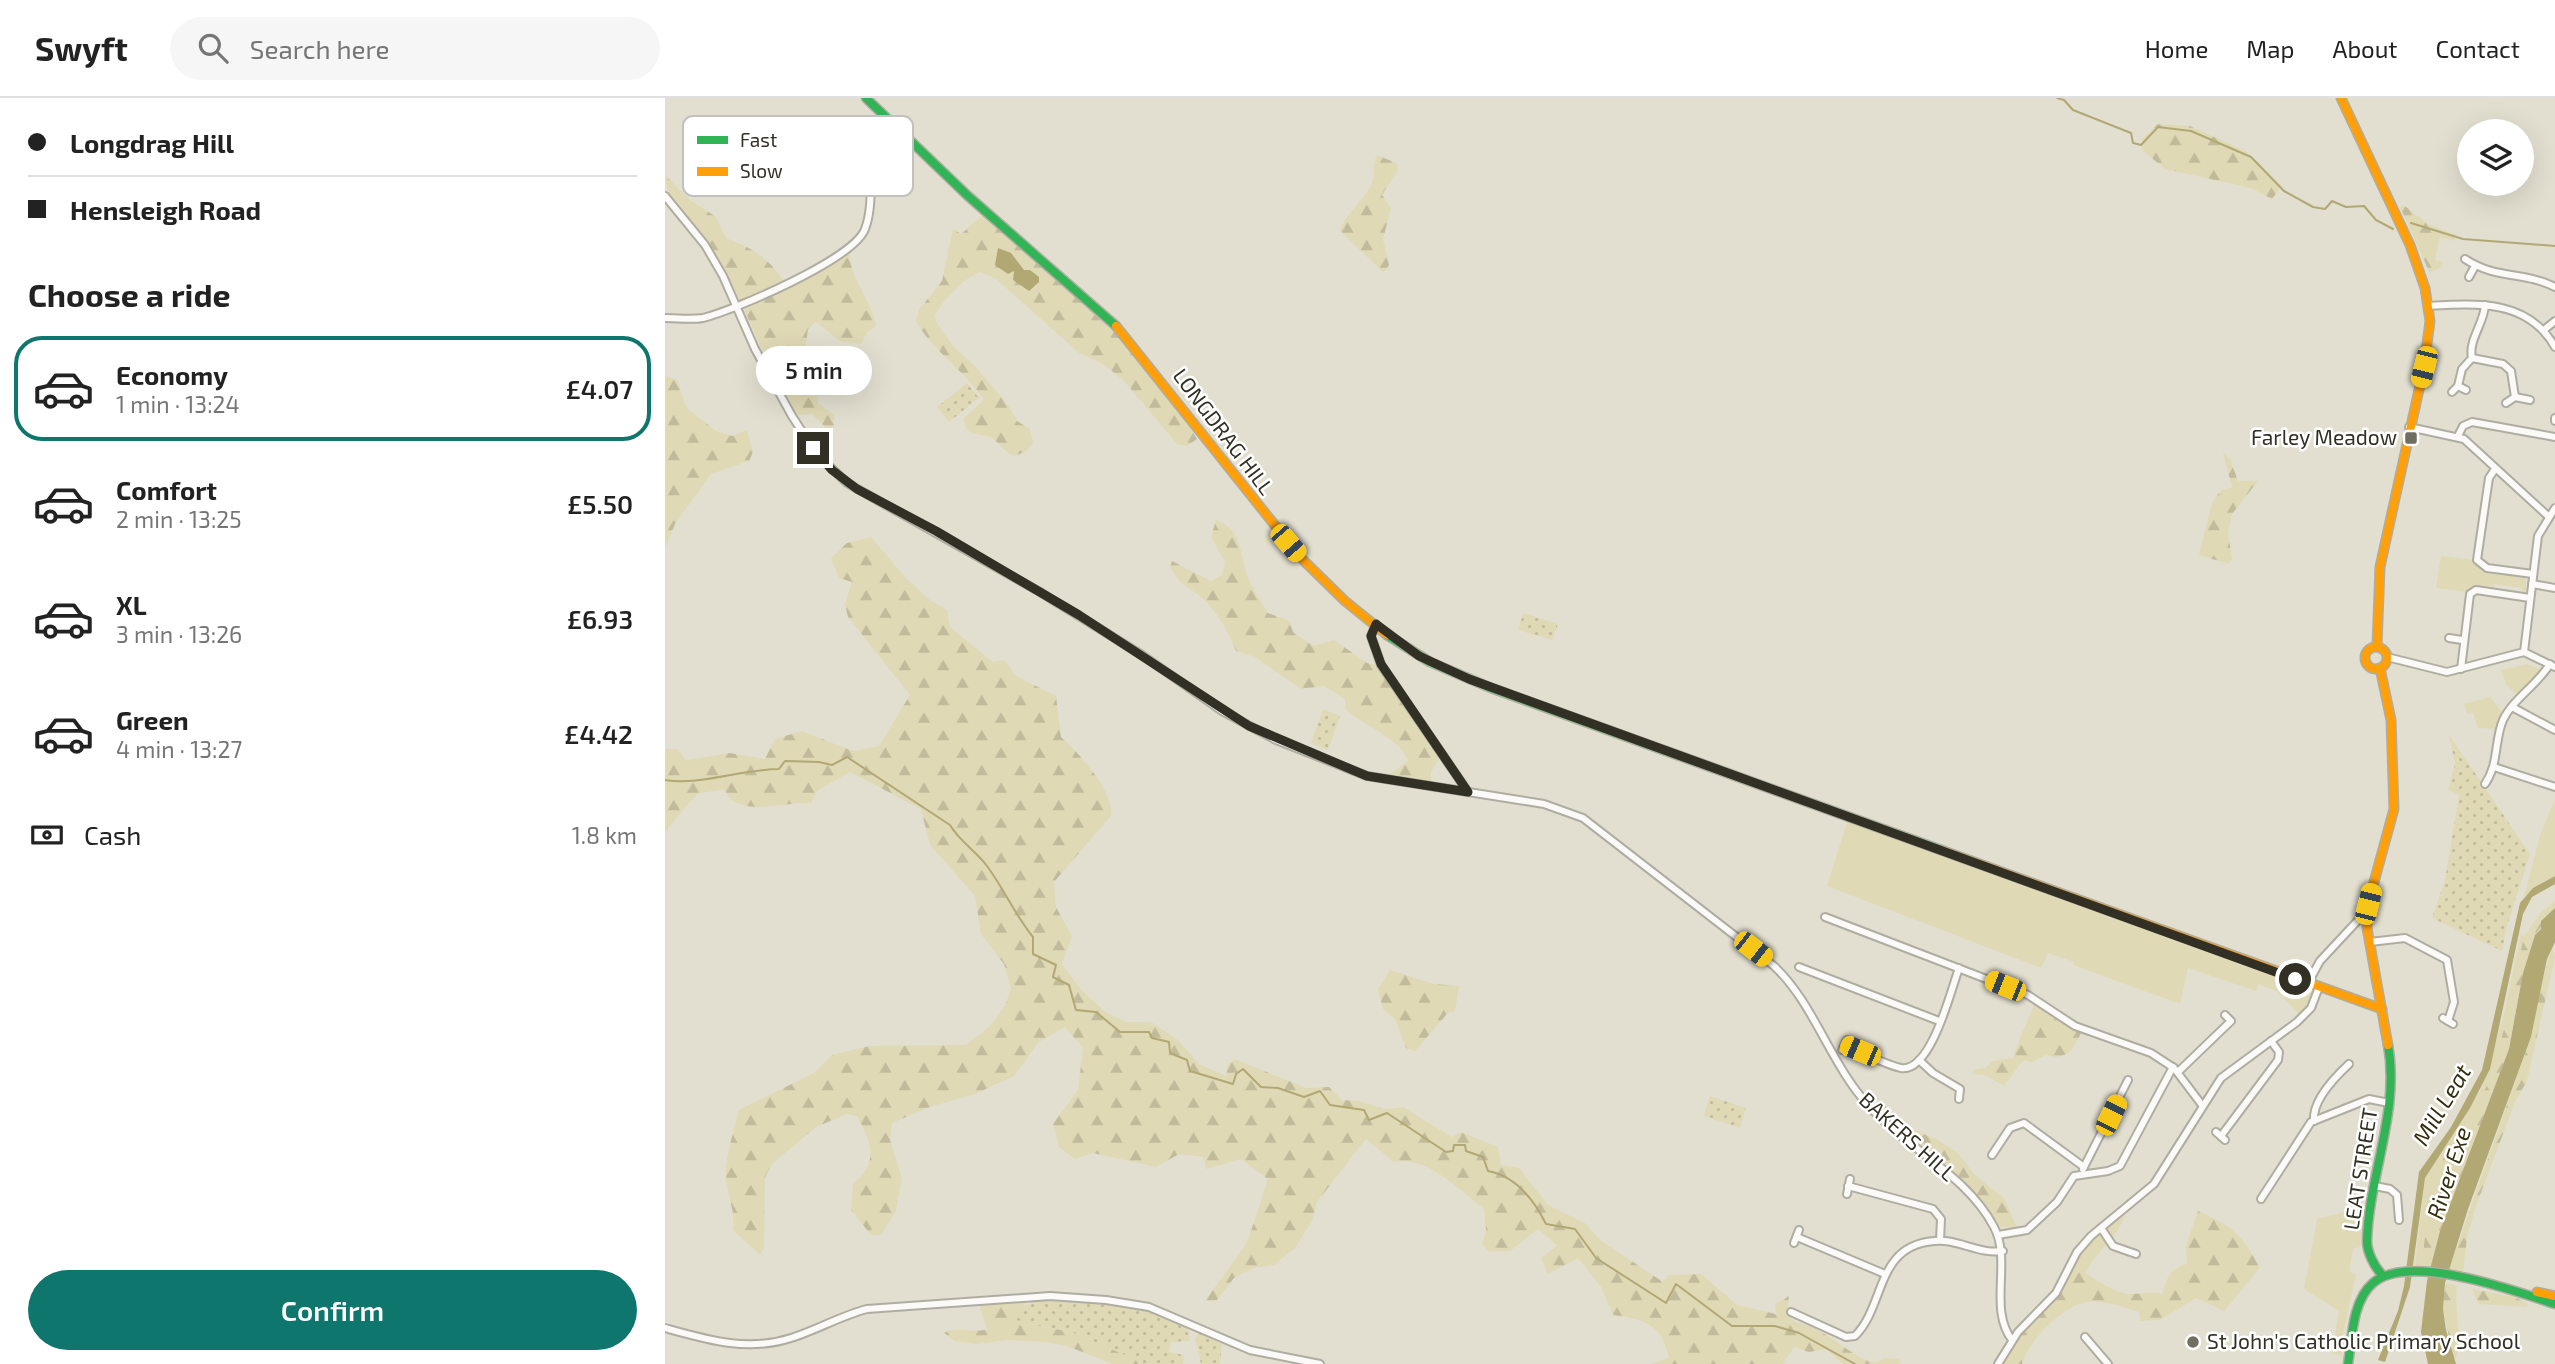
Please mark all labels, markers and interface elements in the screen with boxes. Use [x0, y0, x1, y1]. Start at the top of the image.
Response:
search box [170, 17, 660, 80]
text: Swyft [35, 28, 128, 68]
icon: search [194, 29, 232, 67]
text: Search here [250, 33, 390, 64]
text: Home [2145, 34, 2208, 63]
text: Map [2246, 34, 2294, 63]
text: About [2332, 34, 2398, 63]
text: Contact [2436, 34, 2520, 63]
legend [683, 116, 913, 196]
map controls [2457, 119, 2534, 196]
button: layers [2457, 119, 2534, 196]
text: Longdrag Hill [70, 127, 234, 158]
text: Fast [740, 128, 777, 151]
text: Slow [740, 159, 783, 182]
text: Hensleigh Road [70, 194, 261, 225]
text: Choose a ride [28, 275, 231, 313]
car [2409, 344, 2440, 390]
callout: 5 min [755, 346, 871, 396]
text: 5 min [785, 356, 843, 384]
icon: car [32, 357, 95, 420]
text: Economy [116, 359, 228, 390]
street label: LONGDRAG HILL [1169, 363, 1280, 499]
text: £4.07 [566, 373, 633, 404]
text: 1 min · 13:24 [116, 390, 240, 418]
place label: Farley Meadow [2251, 424, 2397, 449]
marker: Farley Meadow [2403, 430, 2419, 446]
route end [797, 432, 829, 464]
icon: car [32, 472, 95, 535]
text: Comfort [116, 474, 217, 505]
text: £5.50 [567, 488, 633, 519]
text: 2 min · 13:25 [116, 505, 242, 533]
car [1267, 520, 1310, 566]
icon: car [32, 587, 95, 650]
text: XL [116, 589, 147, 620]
text: £6.93 [567, 603, 633, 634]
text: 3 min · 13:26 [116, 620, 242, 648]
icon: car [32, 702, 95, 765]
text: Green [116, 704, 189, 735]
text: £4.42 [564, 718, 633, 749]
text: 4 min · 13:27 [116, 735, 242, 763]
icon: cash [28, 816, 66, 854]
text: Cash [84, 819, 141, 850]
text: 1.8 km [572, 821, 637, 849]
car [2353, 881, 2384, 927]
car [1730, 928, 1777, 970]
route start [2279, 963, 2311, 995]
car [1982, 968, 2029, 1004]
car [1837, 1033, 1884, 1069]
water label: Mill Leat [2406, 1059, 2476, 1150]
street label: BAKERS HILL [1855, 1086, 1961, 1186]
car [2093, 1092, 2130, 1138]
street label: LEAT STREET [2338, 1106, 2382, 1232]
water label: River Exe [2420, 1123, 2476, 1222]
button: Confirm [28, 1270, 637, 1350]
place label: St John's Catholic Primary School [2207, 1328, 2521, 1353]
marker: St John's Catholic Primary School [2185, 1334, 2201, 1350]

